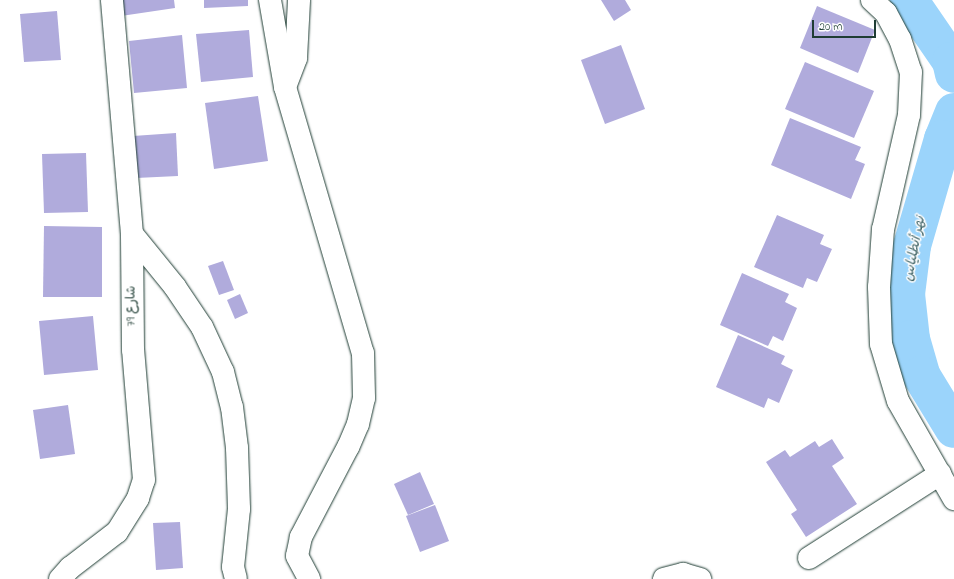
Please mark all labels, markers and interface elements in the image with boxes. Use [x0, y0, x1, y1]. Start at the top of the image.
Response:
scale bar [814, 12, 878, 38]
text: 20 m [819, 18, 842, 36]
water label: نهر أنطلياس [900, 215, 930, 283]
street label: شارع 79 [124, 286, 140, 326]

